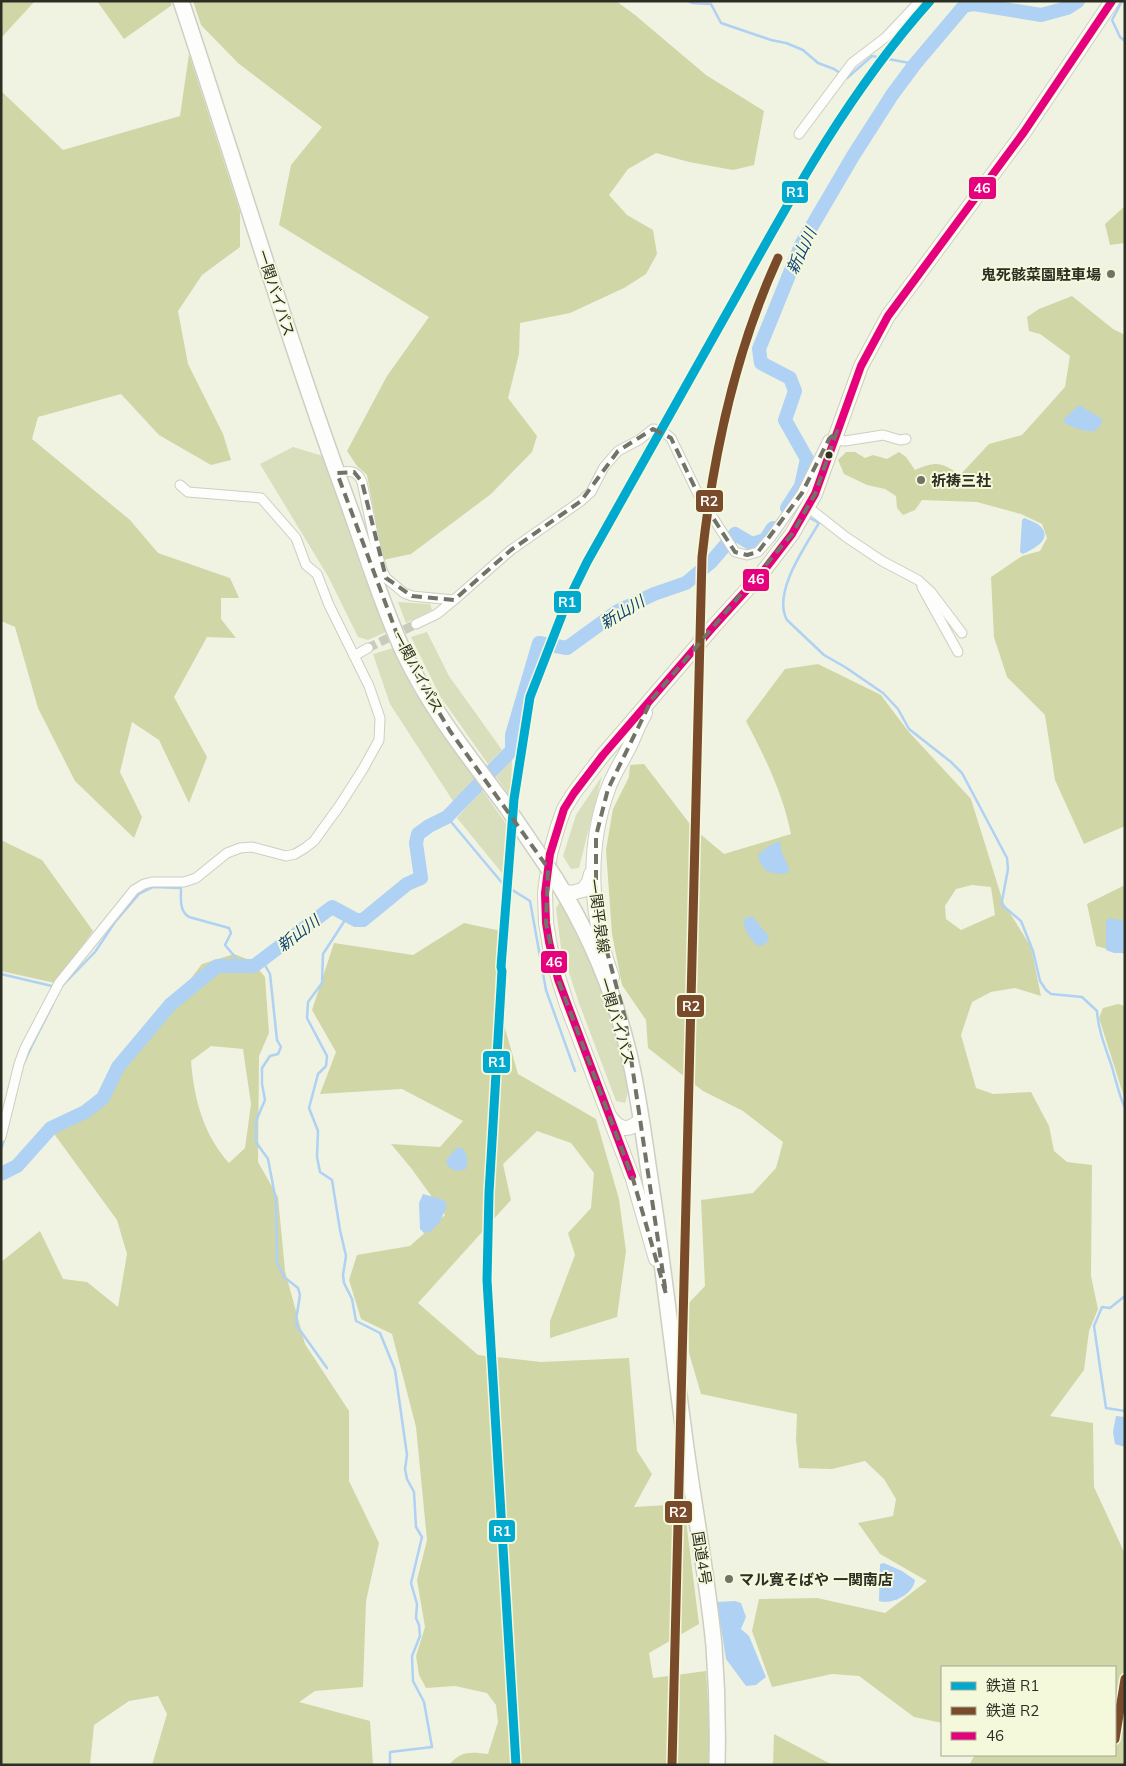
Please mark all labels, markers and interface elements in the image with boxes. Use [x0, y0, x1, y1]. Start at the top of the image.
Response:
line badge: 46 [968, 176, 997, 200]
text: 46 [974, 179, 990, 197]
line badge: R1 [781, 180, 809, 204]
text: R1 [786, 183, 804, 201]
water label: 新山川 [782, 223, 821, 277]
street label: 一関バイパス [253, 247, 299, 339]
place label: 鬼死骸菜園駐車場 [981, 265, 1101, 284]
marker: 鬼死骸菜園駐車場 [1105, 268, 1117, 280]
unlabelled marker [824, 450, 834, 460]
place label: 祈祷三社 [931, 471, 991, 490]
marker: 祈祷三社 [915, 474, 927, 486]
line badge: R2 [695, 489, 724, 513]
text: R2 [700, 492, 718, 510]
line badge: 46 [742, 568, 770, 592]
text: 46 [748, 570, 764, 588]
line badge: R1 [553, 590, 582, 614]
water label: 新山川 [596, 590, 649, 633]
text: R1 [558, 593, 576, 611]
street label: 一関バイパス [389, 628, 447, 716]
street label: 一関平泉線 [584, 878, 614, 954]
water label: 新山川 [273, 909, 325, 955]
line badge: 46 [540, 950, 568, 974]
text: 46 [546, 953, 562, 971]
street label: 一関バイパス [595, 975, 639, 1067]
line badge: R2 [676, 994, 705, 1018]
text: R2 [682, 997, 700, 1015]
line badge: R1 [482, 1050, 511, 1074]
text: R1 [488, 1053, 506, 1071]
line badge: R2 [664, 1500, 693, 1524]
text: R2 [669, 1503, 687, 1521]
line badge: R1 [488, 1519, 516, 1543]
text: R1 [493, 1522, 511, 1540]
street label: 国道4号 [688, 1530, 716, 1586]
place label: マル寛そばや 一関南店 [739, 1570, 893, 1589]
marker: マル寛そばや 一関南店 [723, 1573, 735, 1585]
legend [941, 1666, 1116, 1756]
text: 鉄道 R1 [986, 1676, 1039, 1695]
text: 鉄道 R2 [986, 1701, 1039, 1720]
text: 46 [986, 1726, 1004, 1745]

